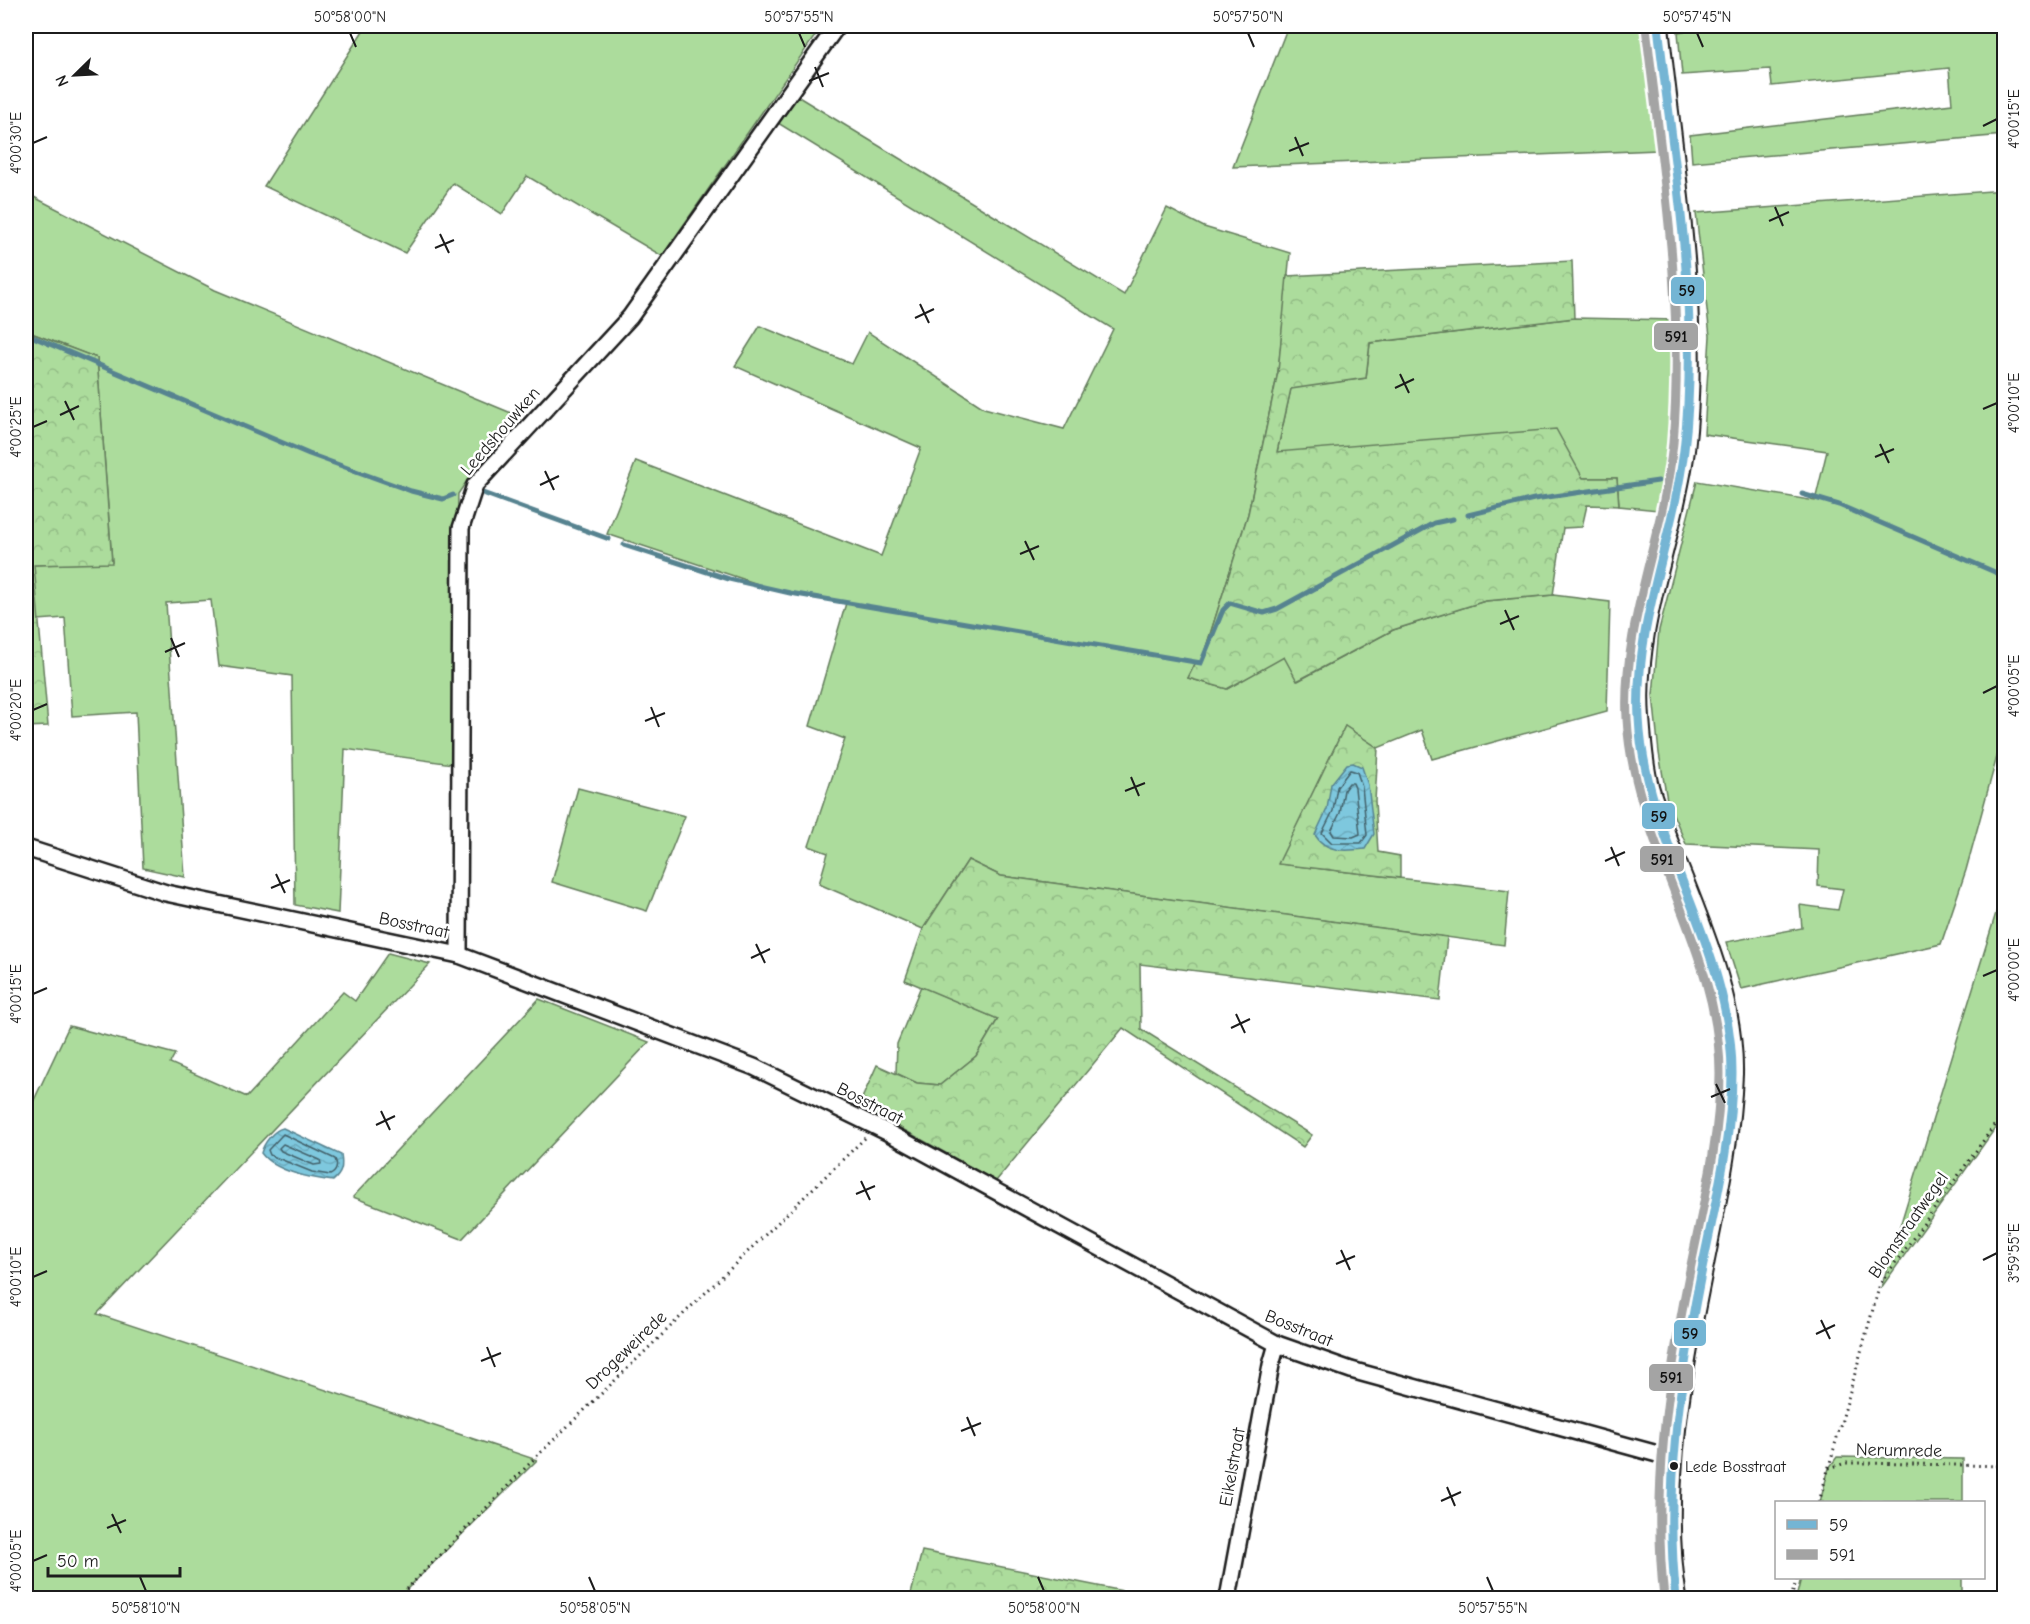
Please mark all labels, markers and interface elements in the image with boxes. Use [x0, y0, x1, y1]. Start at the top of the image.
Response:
text: 50°58'00"N [314, 8, 386, 26]
text: 50°57'55"N [764, 8, 834, 26]
text: 50°57'50"N [1213, 8, 1283, 26]
text: 50°57'45"N [1663, 8, 1731, 26]
north arrow [45, 45, 105, 105]
text: N [52, 72, 73, 89]
text: 4°00'15"E [2005, 89, 2023, 149]
text: 4°00'30"E [7, 112, 25, 174]
line badge: 59 [1670, 276, 1705, 305]
text: 59 [1679, 282, 1695, 300]
line badge: 591 [1653, 322, 1699, 351]
text: 591 [1664, 328, 1688, 346]
text: 4°00'10"E [2005, 373, 2023, 433]
street label: Leedshouwken [456, 383, 544, 480]
text: 4°00'25"E [7, 396, 25, 458]
text: 4°00'05"E [2005, 655, 2023, 717]
text: 4°00'20"E [7, 679, 25, 741]
line badge: 59 [1641, 802, 1676, 830]
text: 59 [1651, 808, 1667, 826]
line badge: 591 [1639, 845, 1685, 873]
text: 591 [1650, 851, 1674, 869]
street label: Bosstraat [377, 908, 452, 943]
text: 4°00'00"E [2005, 938, 2023, 1002]
text: 4°00'15"E [7, 964, 25, 1024]
street label: Bosstraat [833, 1078, 907, 1129]
street label: Blomstraatwegel [1864, 1168, 1953, 1282]
text: 3°59'55"E [2005, 1223, 2023, 1283]
text: 4°00'10"E [7, 1247, 25, 1307]
street label: Bosstraat [1262, 1305, 1337, 1352]
street label: Drogeweirede [582, 1307, 671, 1394]
line badge: 59 [1673, 1319, 1707, 1347]
text: 59 [1682, 1325, 1698, 1343]
line badge: 591 [1648, 1363, 1694, 1392]
text: 591 [1659, 1369, 1683, 1387]
street label: Eikelstraat [1215, 1425, 1250, 1508]
street label: Nerumrede [1856, 1439, 1942, 1462]
place label: Lede Bosstraat [1685, 1458, 1786, 1476]
marker: Lede Bosstraat [1668, 1460, 1680, 1472]
legend [1775, 1501, 1985, 1579]
text: 59 [1829, 1515, 1848, 1536]
text: 4°00'05"E [7, 1530, 25, 1592]
scale bar [48, 1540, 180, 1578]
text: 591 [1829, 1545, 1855, 1566]
text: 50 m [57, 1551, 99, 1572]
text: 50°58'10"N [112, 1599, 180, 1617]
text: 50°58'05"N [559, 1599, 631, 1617]
text: 50°58'00"N [1008, 1599, 1080, 1617]
text: 50°57'55"N [1458, 1599, 1528, 1617]

